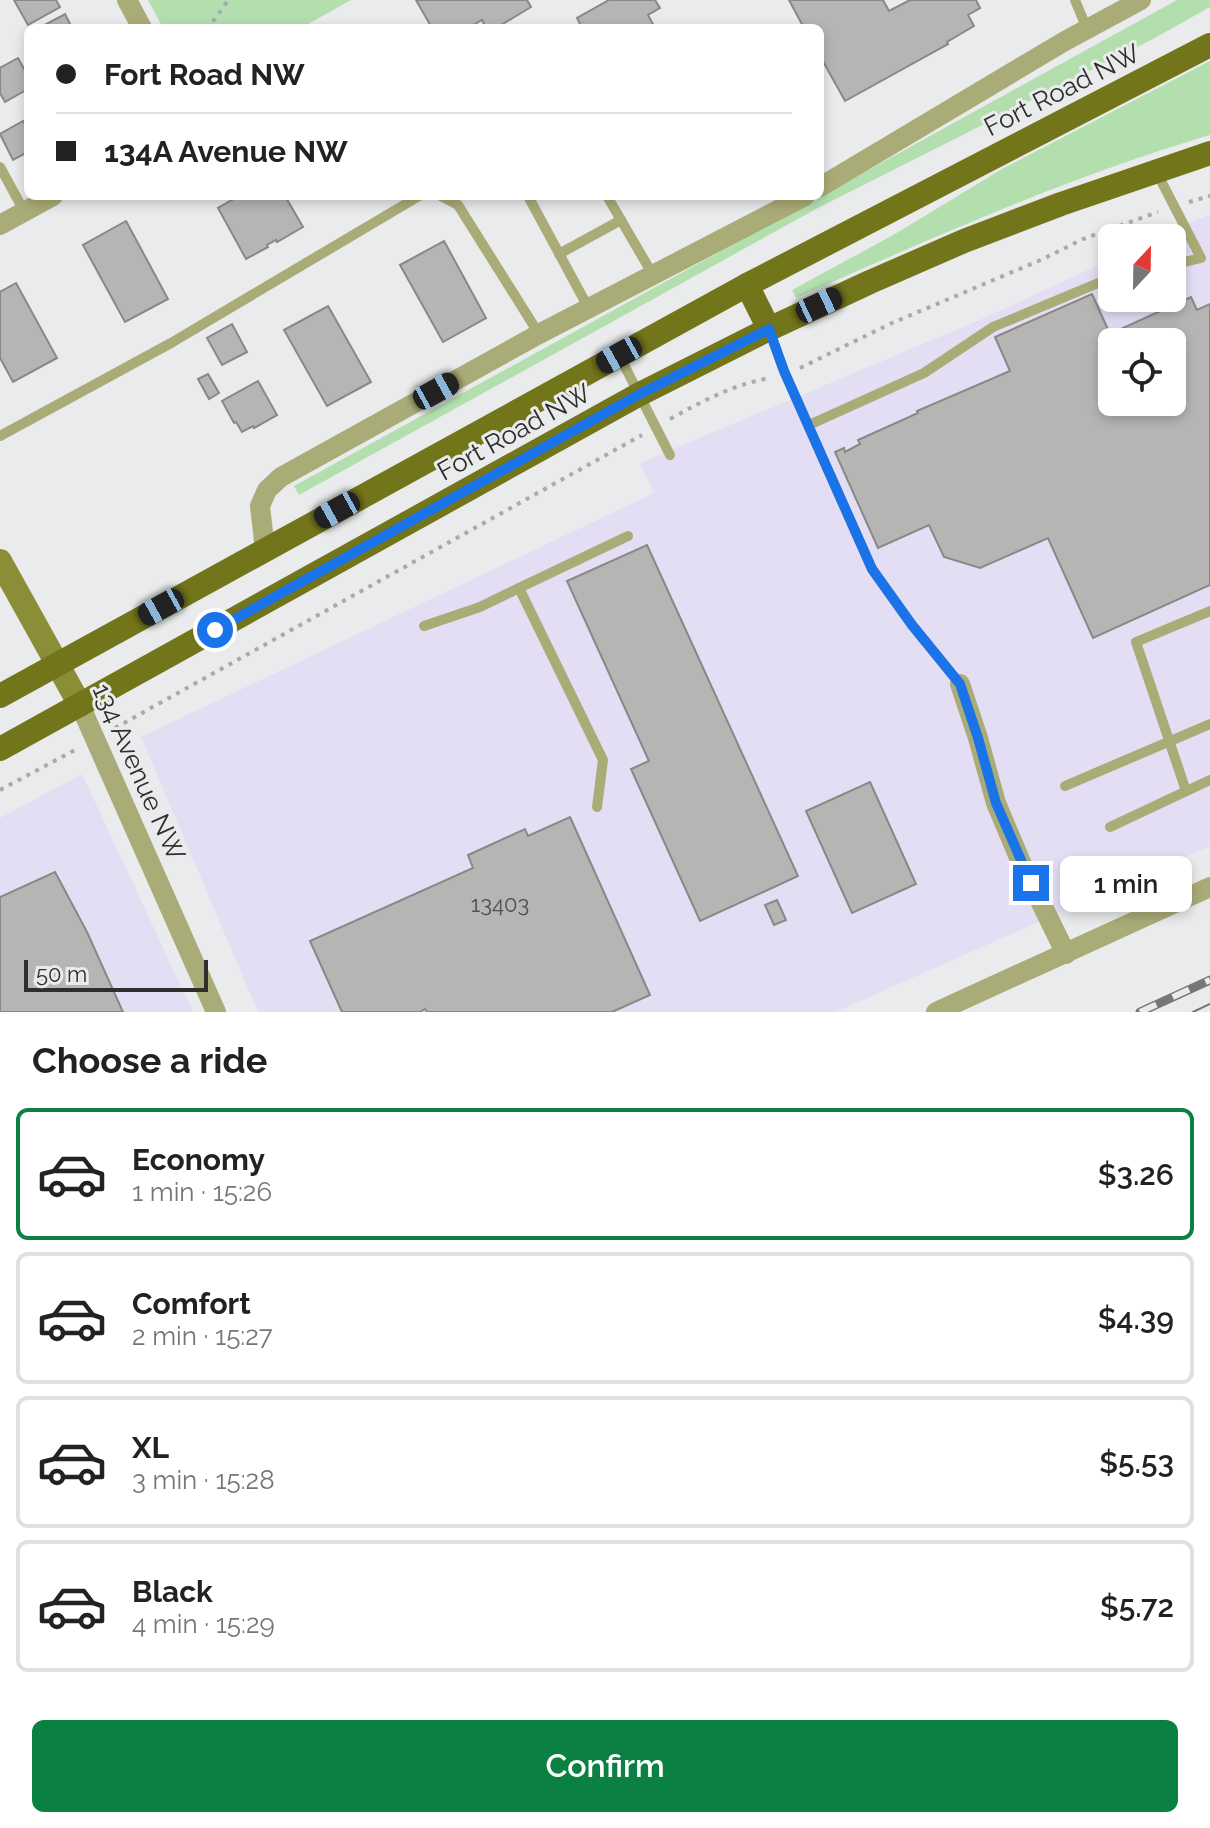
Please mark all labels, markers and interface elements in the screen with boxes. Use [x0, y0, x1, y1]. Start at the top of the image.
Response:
street label: Fort Road NW [979, 38, 1145, 142]
text: Fort Road NW [104, 57, 305, 92]
text: 134A Avenue NW [104, 134, 348, 169]
north arrow [1098, 224, 1186, 312]
map controls [1098, 224, 1186, 416]
car [792, 284, 846, 326]
button: locate [1098, 328, 1186, 416]
car [592, 333, 646, 377]
car [409, 369, 463, 413]
street label: Fort Road NW [432, 378, 596, 486]
car [310, 488, 364, 532]
car [134, 585, 188, 629]
route start [197, 612, 233, 648]
street label: 134 Avenue NW [87, 679, 191, 865]
callout: 1 min [1059, 855, 1191, 911]
route end [1013, 865, 1049, 901]
text: 1 min [1094, 869, 1158, 899]
house number: 13403 [471, 891, 529, 917]
scale bar [24, 956, 208, 992]
text: 50 m [36, 961, 87, 987]
text: Choose a ride [32, 1039, 267, 1081]
icon: car [36, 1138, 108, 1210]
text: Economy [132, 1142, 265, 1177]
text: $3.26 [1098, 1157, 1174, 1192]
text: 1 min · 15:26 [132, 1177, 272, 1207]
icon: car [36, 1282, 108, 1354]
text: Comfort [132, 1286, 251, 1321]
text: $4.39 [1098, 1301, 1174, 1336]
text: 2 min · 15:27 [132, 1321, 273, 1351]
icon: car [36, 1426, 108, 1498]
text: XL [132, 1430, 169, 1465]
text: $5.53 [1099, 1445, 1174, 1480]
text: 3 min · 15:28 [132, 1465, 275, 1495]
icon: car [36, 1570, 108, 1642]
text: Black [132, 1574, 213, 1609]
text: $5.72 [1100, 1589, 1174, 1624]
text: 4 min · 15:29 [132, 1609, 275, 1639]
button: Confirm [32, 1720, 1178, 1812]

